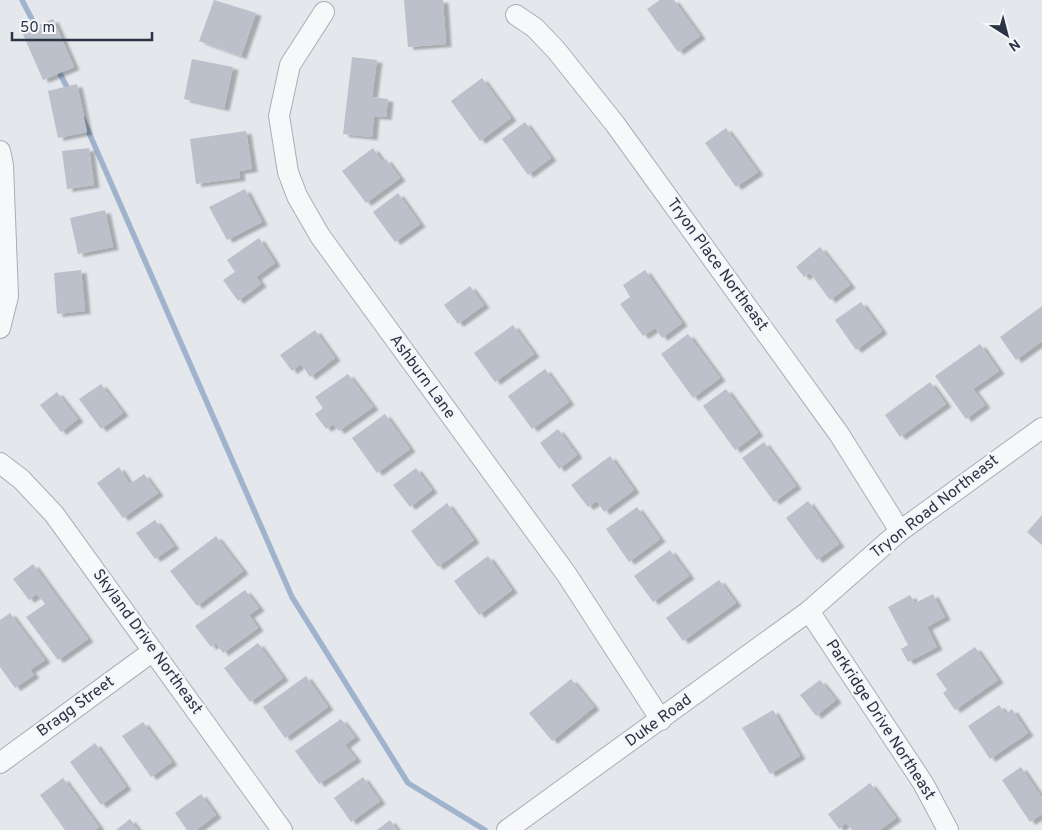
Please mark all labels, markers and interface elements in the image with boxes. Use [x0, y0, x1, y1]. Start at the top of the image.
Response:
scale bar [12, 10, 152, 42]
north arrow [982, 10, 1032, 60]
text: 50 m [20, 19, 55, 38]
text: N [1005, 34, 1023, 54]
street label: Tryon Place Northeast [662, 195, 772, 335]
street label: Ashburn Lane [385, 331, 459, 423]
street label: Tryon Road Northeast [867, 451, 1003, 563]
street label: Skyland Drive Northeast [88, 565, 206, 719]
street label: Parkridge Drive Northeast [821, 636, 939, 804]
street label: Bragg Street [33, 672, 119, 742]
street label: Duke Road [622, 690, 696, 752]

